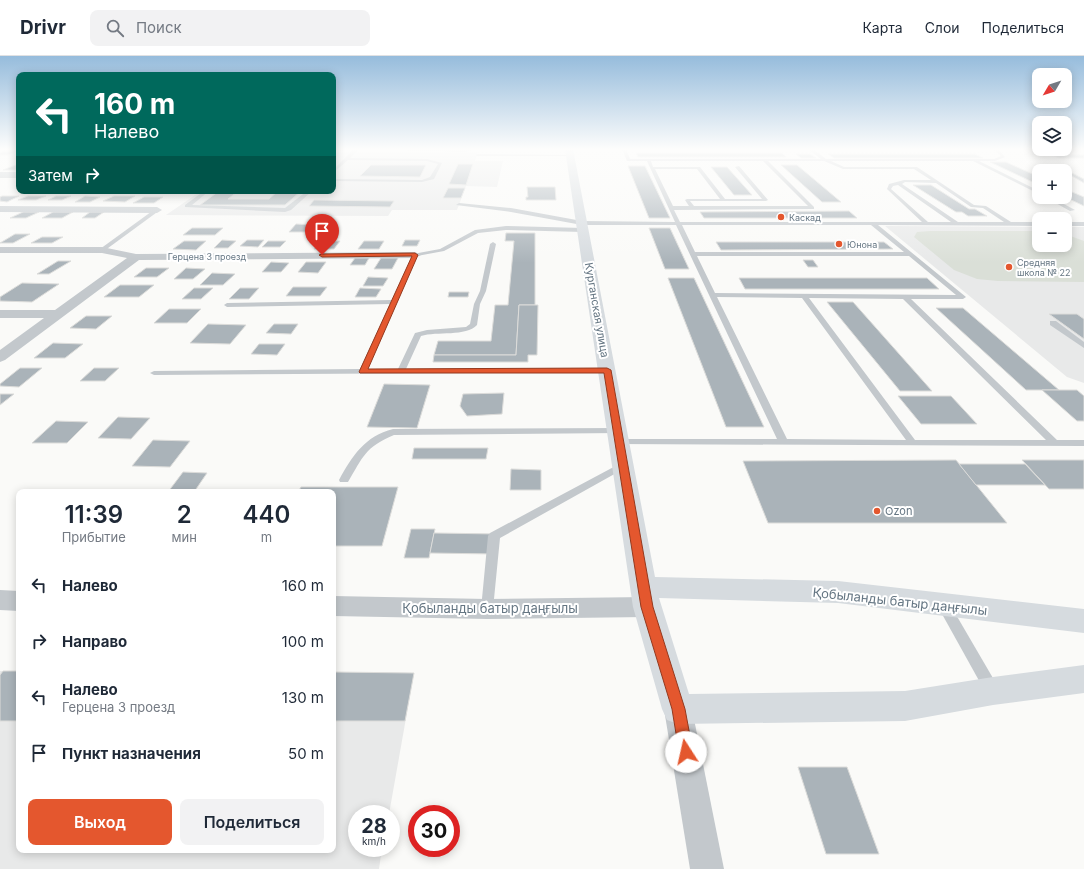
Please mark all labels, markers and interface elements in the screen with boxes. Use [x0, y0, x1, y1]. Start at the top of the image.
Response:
search box [90, 10, 370, 46]
text: Drivr [20, 16, 66, 39]
icon: search [104, 17, 126, 39]
text: Поиск [136, 18, 182, 37]
text: Карта [862, 19, 903, 36]
text: Слои [925, 19, 960, 36]
text: Поделиться [982, 19, 1064, 36]
north arrow [1032, 68, 1072, 108]
map controls [1032, 68, 1072, 252]
text: 160 m [94, 87, 175, 121]
icon: left [28, 88, 80, 140]
button: layers [1032, 116, 1072, 156]
text: Налево [94, 121, 159, 142]
icon: right [81, 164, 103, 186]
button: + [1032, 164, 1072, 204]
text: Затем [28, 166, 73, 185]
marker: Каскад [776, 212, 786, 222]
place label: Каскад [789, 212, 821, 223]
button: − [1032, 212, 1072, 252]
pin [305, 214, 339, 255]
icon: arrive [311, 220, 333, 242]
marker: Юнона [834, 239, 844, 249]
place label: Юнона [847, 239, 877, 250]
street label: Герцена 3 проезд [168, 251, 247, 262]
place label: Средняя школа № 22 [1017, 257, 1071, 278]
street label: Курганская улица [582, 261, 612, 359]
marker: Средняя школа № 22 [1004, 262, 1014, 272]
text: 11:39 [64, 500, 123, 529]
text: 2 [177, 500, 192, 529]
text: 440 [243, 500, 290, 529]
place label: Ozon [885, 504, 912, 518]
marker: Ozon [872, 506, 882, 516]
text: Прибытие [62, 529, 126, 545]
text: мин [171, 529, 197, 545]
text: m [261, 529, 272, 545]
icon: left [28, 574, 50, 596]
text: Налево [62, 576, 118, 595]
text: 160 m [282, 576, 324, 595]
street label: Қобыланды батыр даңғылы [812, 584, 988, 618]
street label: Қобыланды батыр даңғылы [402, 600, 578, 616]
icon: right [28, 630, 50, 652]
text: Направо [62, 632, 127, 651]
text: 100 m [282, 632, 324, 651]
text: Налево [62, 680, 118, 699]
icon: left [28, 686, 50, 708]
text: 130 m [282, 688, 324, 707]
text: Герцена 3 проезд [62, 699, 175, 715]
position arrow [665, 731, 707, 773]
icon: arrive [28, 742, 50, 764]
text: Пункт назначения [62, 744, 201, 763]
text: 50 m [288, 744, 324, 763]
button: Выход [28, 799, 172, 845]
button: Поделиться [180, 799, 324, 845]
speed limit sign: 30 [408, 805, 460, 857]
text: 28 [361, 814, 387, 838]
text: km/h [362, 835, 386, 847]

